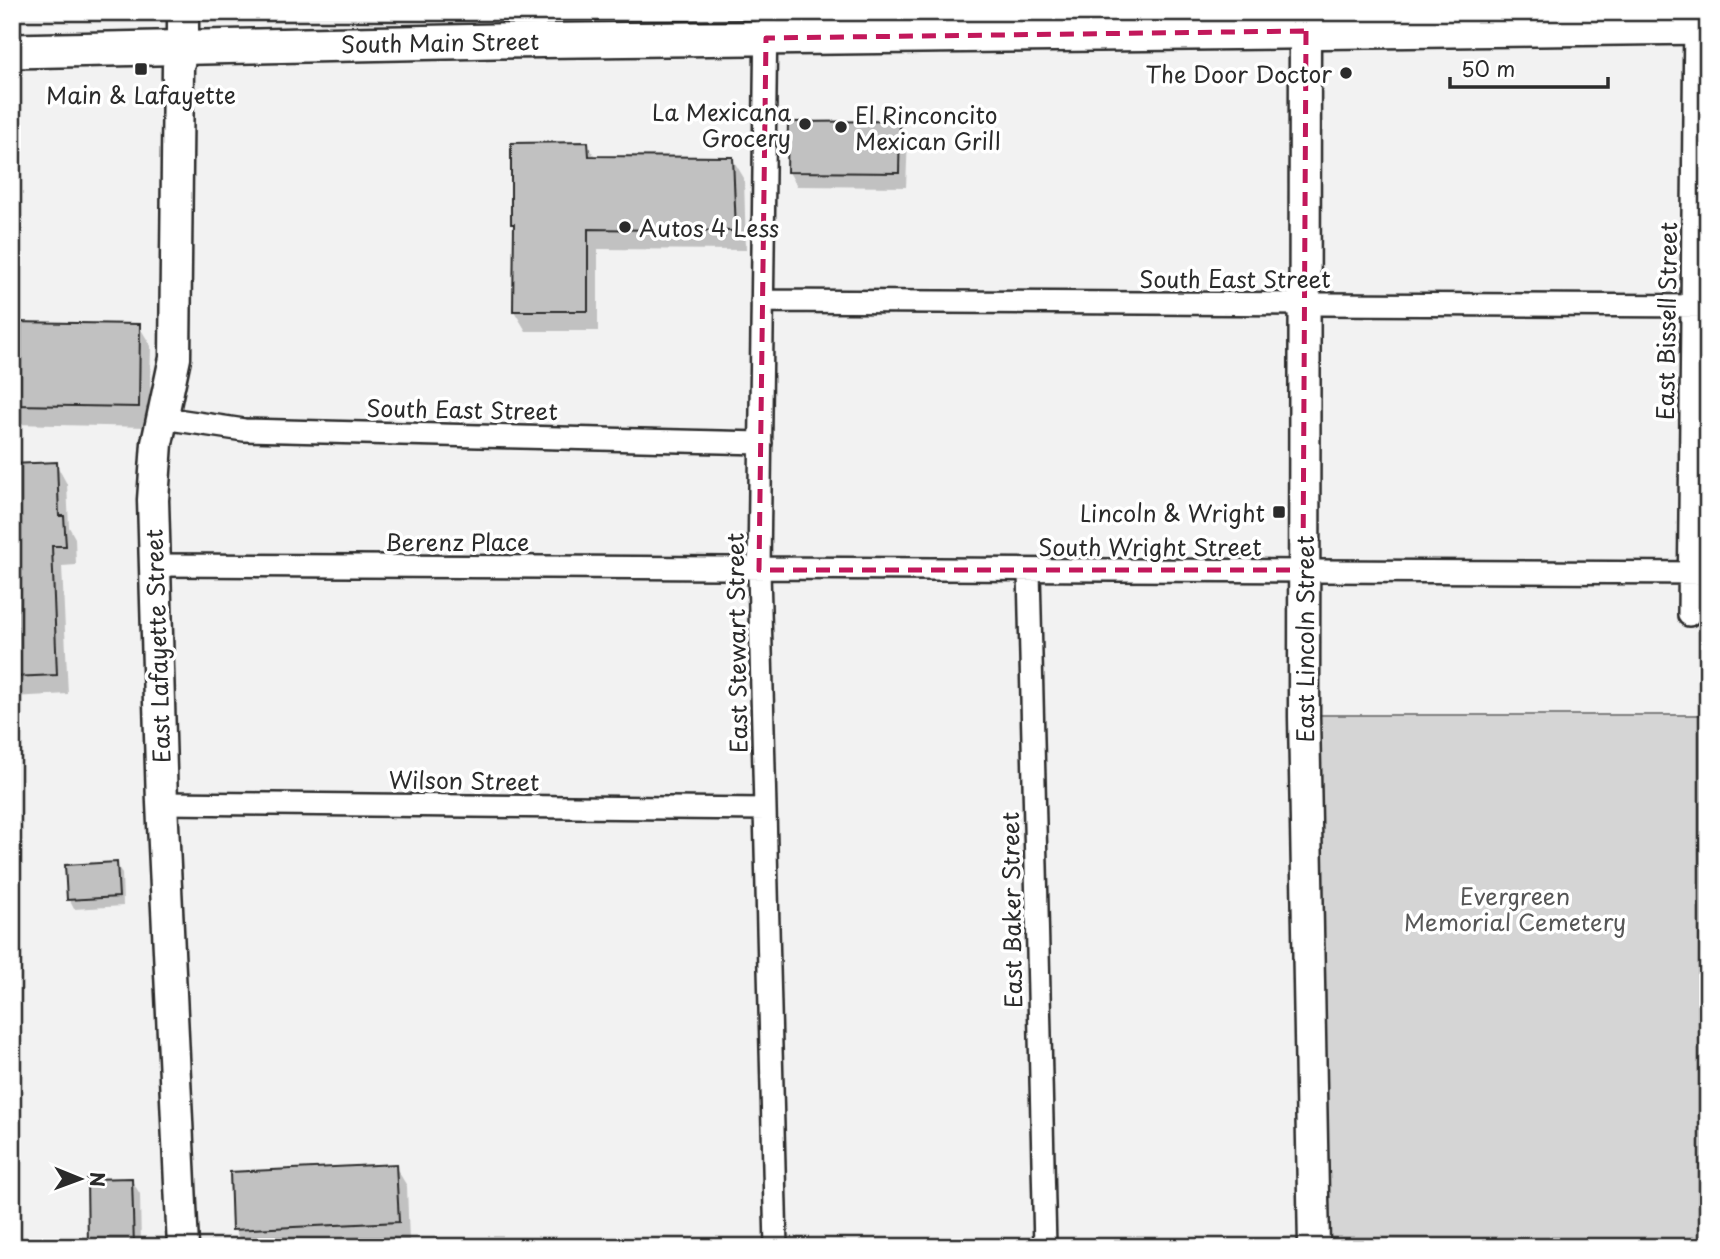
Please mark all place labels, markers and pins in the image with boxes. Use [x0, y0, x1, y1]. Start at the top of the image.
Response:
place label: The Door Doctor [1146, 56, 1332, 91]
marker: Main & Lafayette [133, 61, 149, 77]
marker: The Door Doctor [1338, 65, 1354, 81]
place label: Main & Lafayette [46, 77, 236, 112]
place label: La Mexicana Grocery [652, 94, 791, 155]
place label: El Rinconcito Mexican Grill [855, 97, 1001, 158]
marker: La Mexicana Grocery [797, 116, 813, 132]
marker: El Rinconcito Mexican Grill [833, 119, 849, 135]
place label: Autos 4 Less [639, 210, 779, 245]
marker: Autos 4 Less [617, 219, 633, 235]
place label: Lincoln & Wright [1080, 495, 1265, 530]
marker: Lincoln & Wright [1271, 504, 1287, 520]

